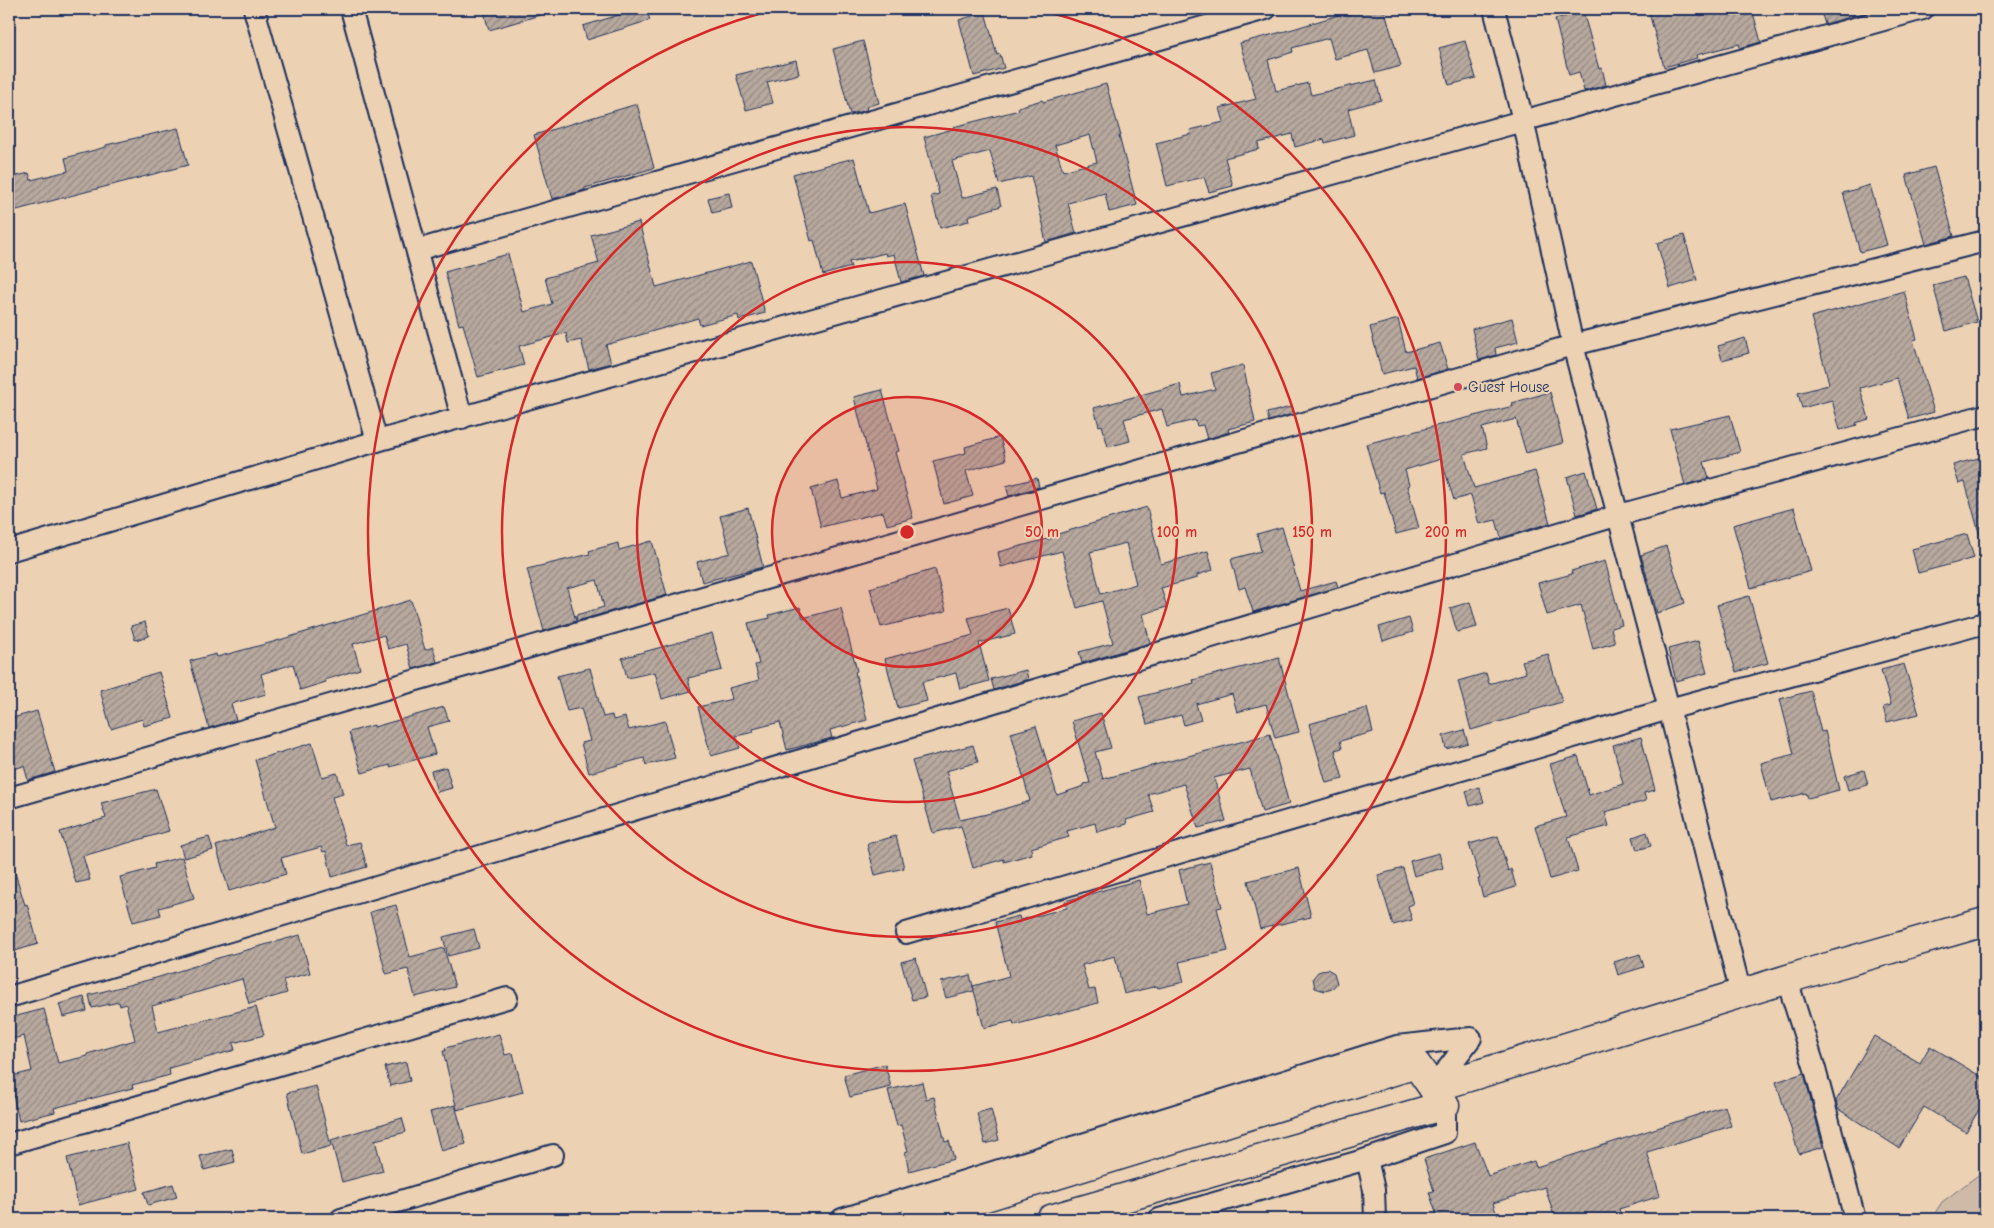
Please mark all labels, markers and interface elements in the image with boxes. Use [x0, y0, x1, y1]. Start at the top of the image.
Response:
place label: Guest House [1468, 378, 1550, 396]
marker: Guest House [1452, 381, 1464, 393]
centre of rings [898, 523, 916, 541]
text: 50 m [1025, 523, 1059, 541]
text: 100 m [1157, 523, 1197, 541]
text: 150 m [1292, 523, 1332, 541]
text: 200 m [1425, 523, 1467, 541]

